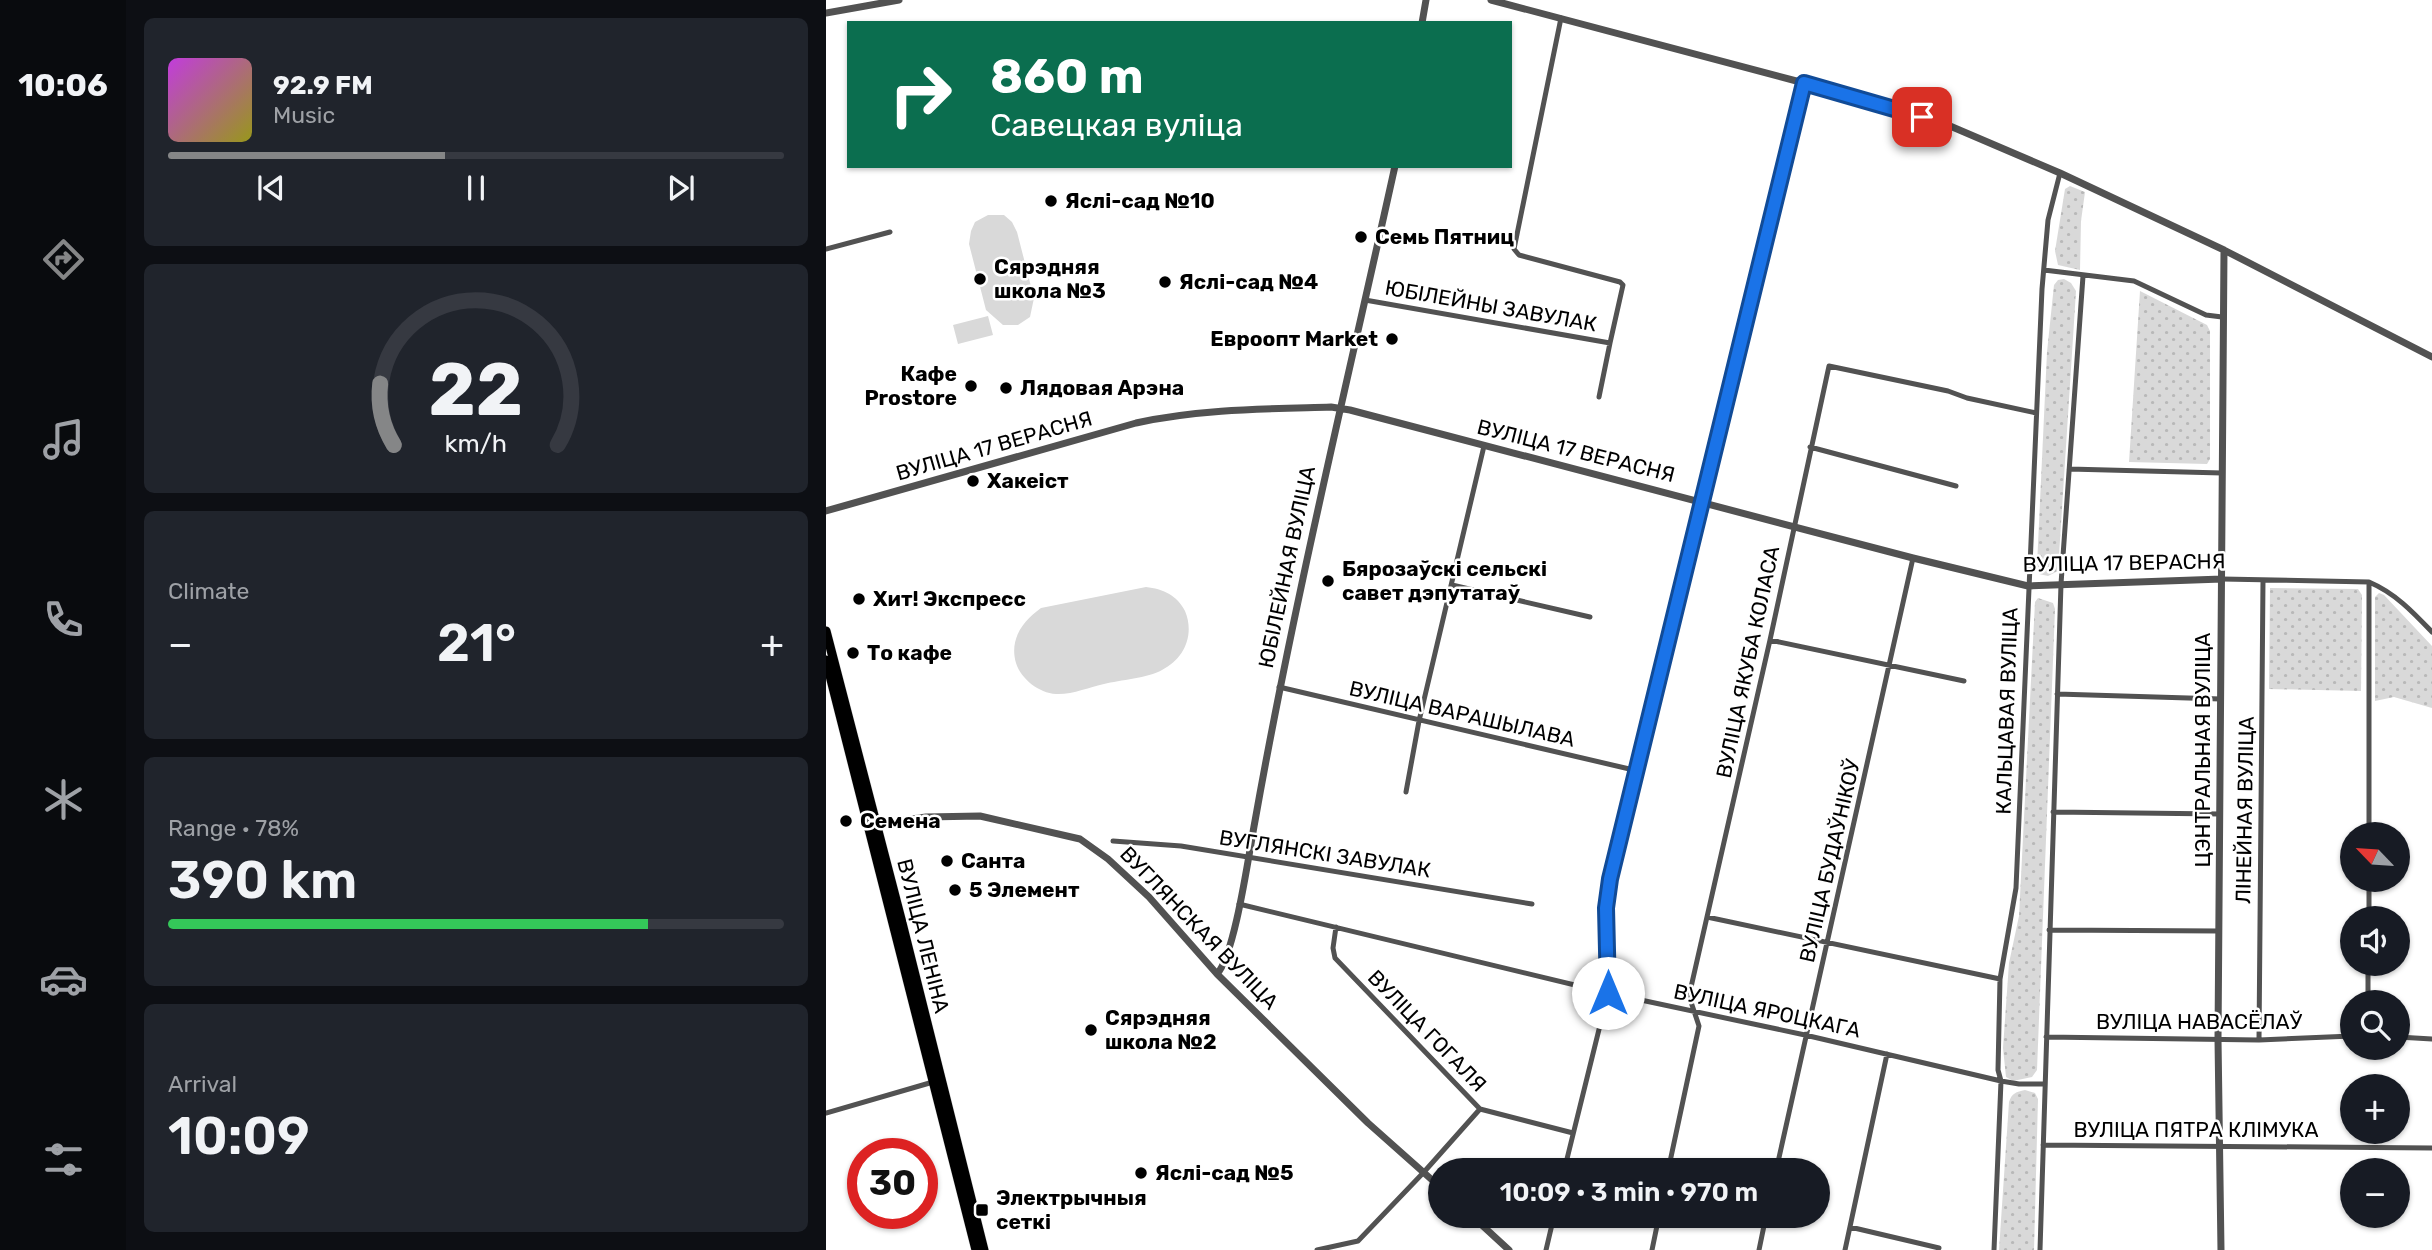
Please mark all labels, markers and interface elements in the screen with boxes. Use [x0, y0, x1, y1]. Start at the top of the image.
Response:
text: 860 m [990, 47, 1144, 105]
icon: right [875, 49, 966, 140]
text: 10:06 [18, 66, 108, 104]
text: 92.9 FM [273, 70, 373, 101]
pin [1892, 87, 1952, 147]
icon: arrive [1903, 98, 1941, 136]
text: Music [273, 101, 335, 129]
text: Савецкая вуліца [990, 106, 1243, 144]
icon: previous [252, 169, 290, 207]
icon: pause [457, 169, 495, 207]
icon: next [662, 169, 700, 207]
place label: Яслі-сад №10 [1065, 188, 1215, 213]
marker: Яслі-сад №10 [1043, 193, 1059, 209]
place label: Семь Пятниц [1375, 224, 1514, 249]
marker: Семь Пятниц [1353, 229, 1369, 245]
icon: directions [39, 235, 88, 284]
place label: Сярэдняя школа №3 [994, 254, 1106, 303]
place label: Яслі-сад №4 [1179, 269, 1318, 294]
marker: Сярэдняя школа №3 [972, 271, 988, 287]
marker: Яслі-сад №4 [1157, 274, 1173, 290]
street label: ЮБІЛЕЙНЫ ЗАВУЛАК [1383, 275, 1599, 336]
place label: Евроопт Market [1210, 326, 1378, 351]
marker: Евроопт Market [1384, 331, 1400, 347]
text: 22 [429, 347, 523, 433]
place label: Кафе Prostore [864, 361, 957, 410]
place label: Лядовая Арэна [1020, 375, 1184, 400]
marker: Кафе Prostore [963, 378, 979, 394]
marker: Лядовая Арэна [998, 380, 1014, 396]
street label: ВУЛІЦА 17 ВЕРАСНЯ [893, 406, 1095, 486]
street label: ВУЛІЦА 17 ВЕРАСНЯ [1475, 414, 1678, 487]
icon: music [39, 415, 88, 464]
text: km/h [445, 428, 507, 457]
street label: ЮБІЛЕЙНАЯ ВУЛІЦА [1253, 464, 1320, 670]
place label: Хакеіст [987, 468, 1069, 493]
marker: Хакеіст [965, 473, 981, 489]
street label: ВУЛІЦА ЯКУБА КОЛАСА [1711, 543, 1784, 780]
street label: ВУЛІЦА 17 ВЕРАСНЯ [2022, 548, 2226, 577]
place label: Бярозаўскі сельскі савет дэпутатаў [1342, 556, 1547, 605]
marker: Бярозаўскі сельскі савет дэпутатаў [1320, 573, 1336, 589]
text: Climate [168, 577, 249, 605]
place label: Хит! Экспресс [873, 586, 1026, 611]
marker: Хит! Экспресс [851, 591, 867, 607]
icon: phone [39, 595, 88, 644]
street label: КАЛЬЦАВАЯ ВУЛІЦА [1990, 607, 2023, 815]
text: 21° [437, 612, 516, 674]
text: − [168, 621, 193, 667]
text: + [760, 621, 784, 667]
street label: ЦЭНТРАЛЬНАЯ ВУЛІЦА [2190, 633, 2215, 867]
place label: То кафе [867, 640, 952, 665]
marker: То кафе [845, 645, 861, 661]
street label: ВУЛІЦА ВАРАШЫЛАВА [1347, 675, 1577, 752]
street label: ЛІНЕЙНАЯ ВУЛІЦА [2230, 716, 2259, 904]
street label: ВУЛІЦА БУДАЎНІКОЎ [1794, 756, 1865, 965]
icon: climate [39, 775, 88, 824]
place label: Семена [860, 808, 941, 833]
marker: Семена [838, 813, 854, 829]
text: Range · 78% [168, 814, 299, 842]
north arrow [2340, 822, 2410, 892]
map controls [2340, 822, 2410, 1228]
street label: ВУГЛЯНСКІ ЗАВУЛАК [1217, 824, 1433, 883]
street label: ВУГЛЯНСКАЯ ВУЛІЦА [1115, 841, 1284, 1014]
place label: Санта [961, 848, 1025, 873]
text: 390 km [168, 849, 357, 911]
marker: Санта [939, 853, 955, 869]
street label: ВУЛІЦА ЛЕНІНА [892, 856, 955, 1016]
place label: 5 Элемент [969, 877, 1080, 902]
marker: 5 Элемент [947, 882, 963, 898]
button: sound [2340, 906, 2410, 976]
icon: car [39, 955, 88, 1004]
position arrow [1571, 956, 1645, 1030]
street label: ВУЛІЦА ГОГАЛЯ [1363, 965, 1492, 1097]
street label: ВУЛІЦА ЯРОЦКАГА [1671, 978, 1863, 1043]
button: search [2340, 990, 2410, 1060]
place label: Сярэдняя школа №2 [1105, 1005, 1217, 1054]
street label: ВУЛІЦА НАВАСЁЛАЎ [2096, 1009, 2303, 1034]
marker: Сярэдняя школа №2 [1083, 1022, 1099, 1038]
text: Arrival [168, 1070, 237, 1098]
button: + [2340, 1074, 2410, 1144]
text: 10:09 [168, 1105, 310, 1167]
street label: ВУЛІЦА ПЯТРА КЛІМУКА [2073, 1117, 2319, 1142]
icon: filters [39, 1135, 88, 1184]
speed limit sign: 30 [847, 1138, 938, 1229]
button: − [2340, 1158, 2410, 1228]
place label: Яслі-сад №5 [1155, 1160, 1294, 1185]
marker: Яслі-сад №5 [1133, 1165, 1149, 1181]
text: 10:09 · 3 min · 970 m [1500, 1177, 1758, 1208]
place label: Электрычныя сеткі [996, 1185, 1147, 1234]
marker: Электрычныя сеткі [974, 1202, 990, 1218]

